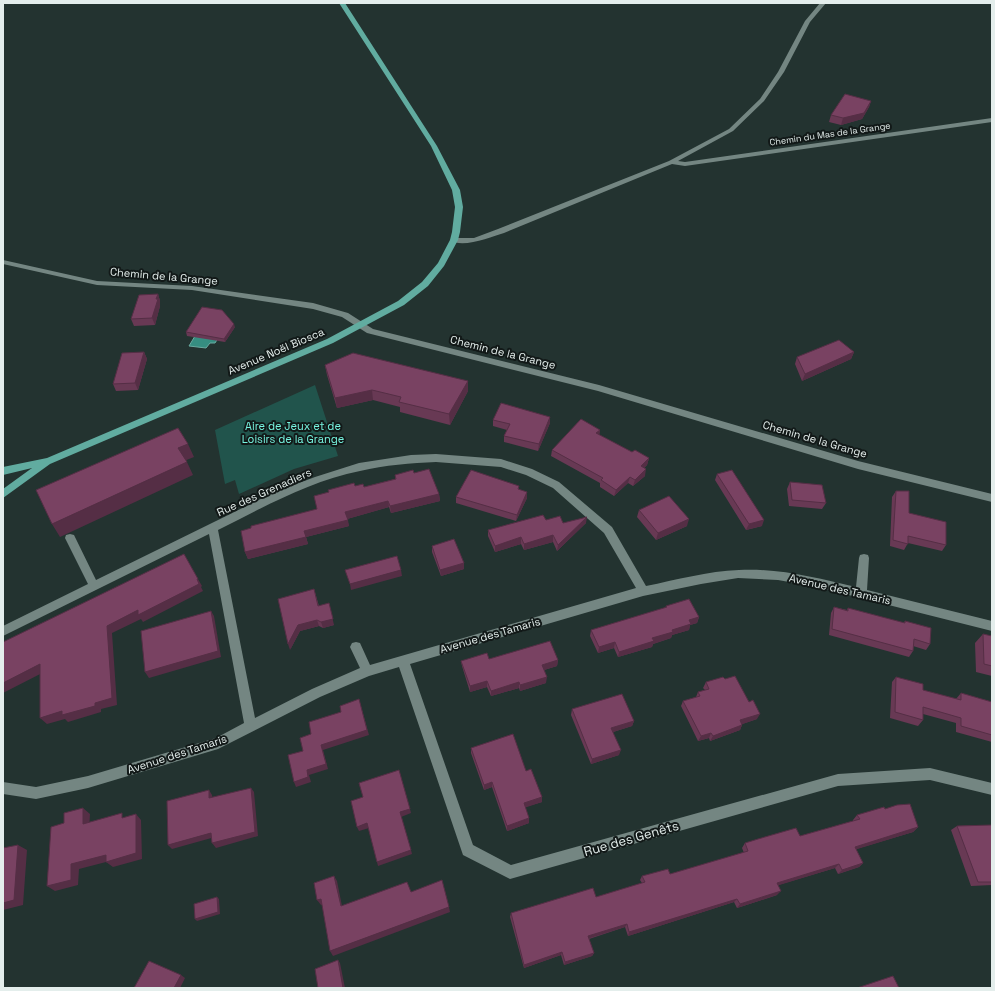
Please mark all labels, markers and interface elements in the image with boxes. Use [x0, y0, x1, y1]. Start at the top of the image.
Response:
street label: Chemin du Mas de la Grange [769, 120, 891, 148]
street label: Chemin de la Grange [110, 264, 218, 288]
street label: Avenue Noël Biosca [226, 324, 327, 378]
street label: Chemin de la Grange [449, 332, 557, 372]
street label: Chemin de la Grange [761, 417, 869, 461]
park label: Aire de Jeux et de Loisirs de la Grange [242, 419, 344, 446]
street label: Rue des Grenadiers [215, 465, 314, 519]
street label: Avenue des Tamaris [788, 570, 892, 608]
street label: Avenue des Tamaris [438, 614, 542, 656]
street label: Avenue des Tamaris [125, 731, 229, 777]
street label: Rue des Genêts [582, 817, 681, 860]

